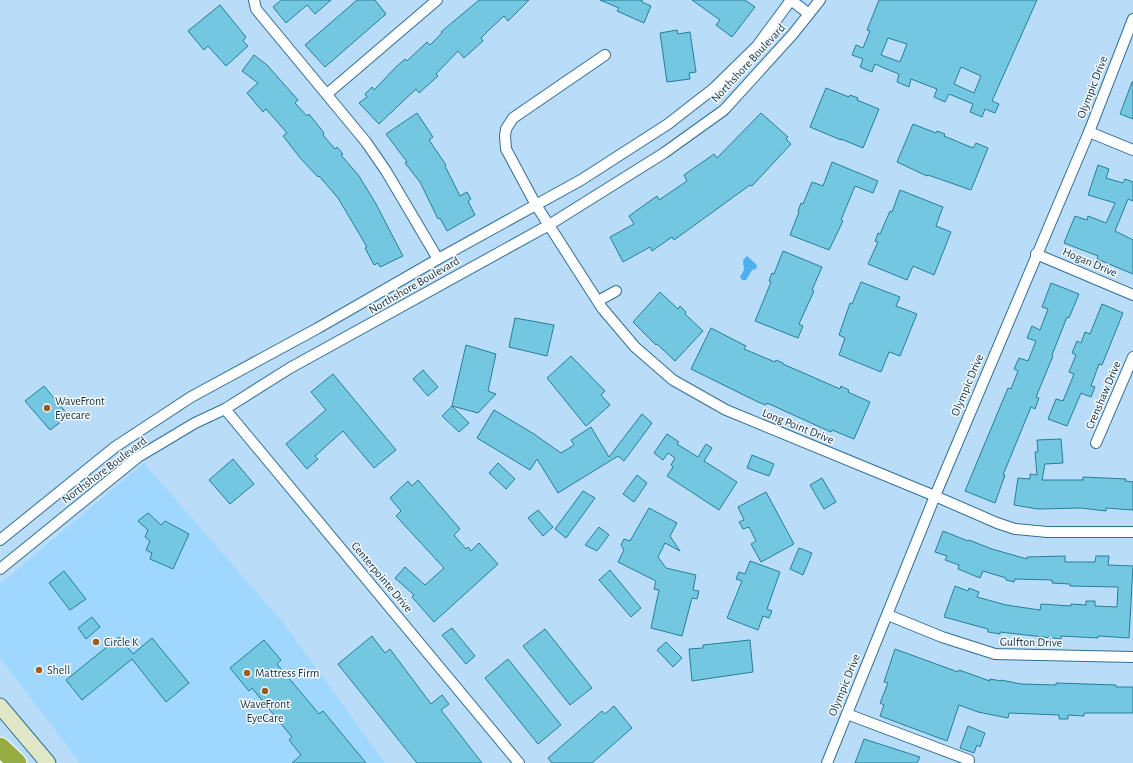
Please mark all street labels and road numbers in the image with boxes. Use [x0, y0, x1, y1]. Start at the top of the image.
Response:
street label: Northshore Boulevard [709, 21, 787, 105]
street label: Olympic Drive [1075, 54, 1110, 120]
street label: Hogan Drive [1061, 245, 1119, 279]
street label: Northshore Boulevard [367, 254, 461, 316]
street label: Olympic Drive [949, 352, 986, 418]
street label: Crenshaw Drive [1083, 359, 1123, 431]
street label: Long Point Drive [760, 406, 836, 446]
street label: Northshore Boulevard [59, 434, 149, 506]
street label: Centerpointe Drive [349, 539, 415, 615]
street label: Gulfton Drive [1000, 635, 1062, 649]
street label: Olympic Drive [826, 652, 863, 718]

